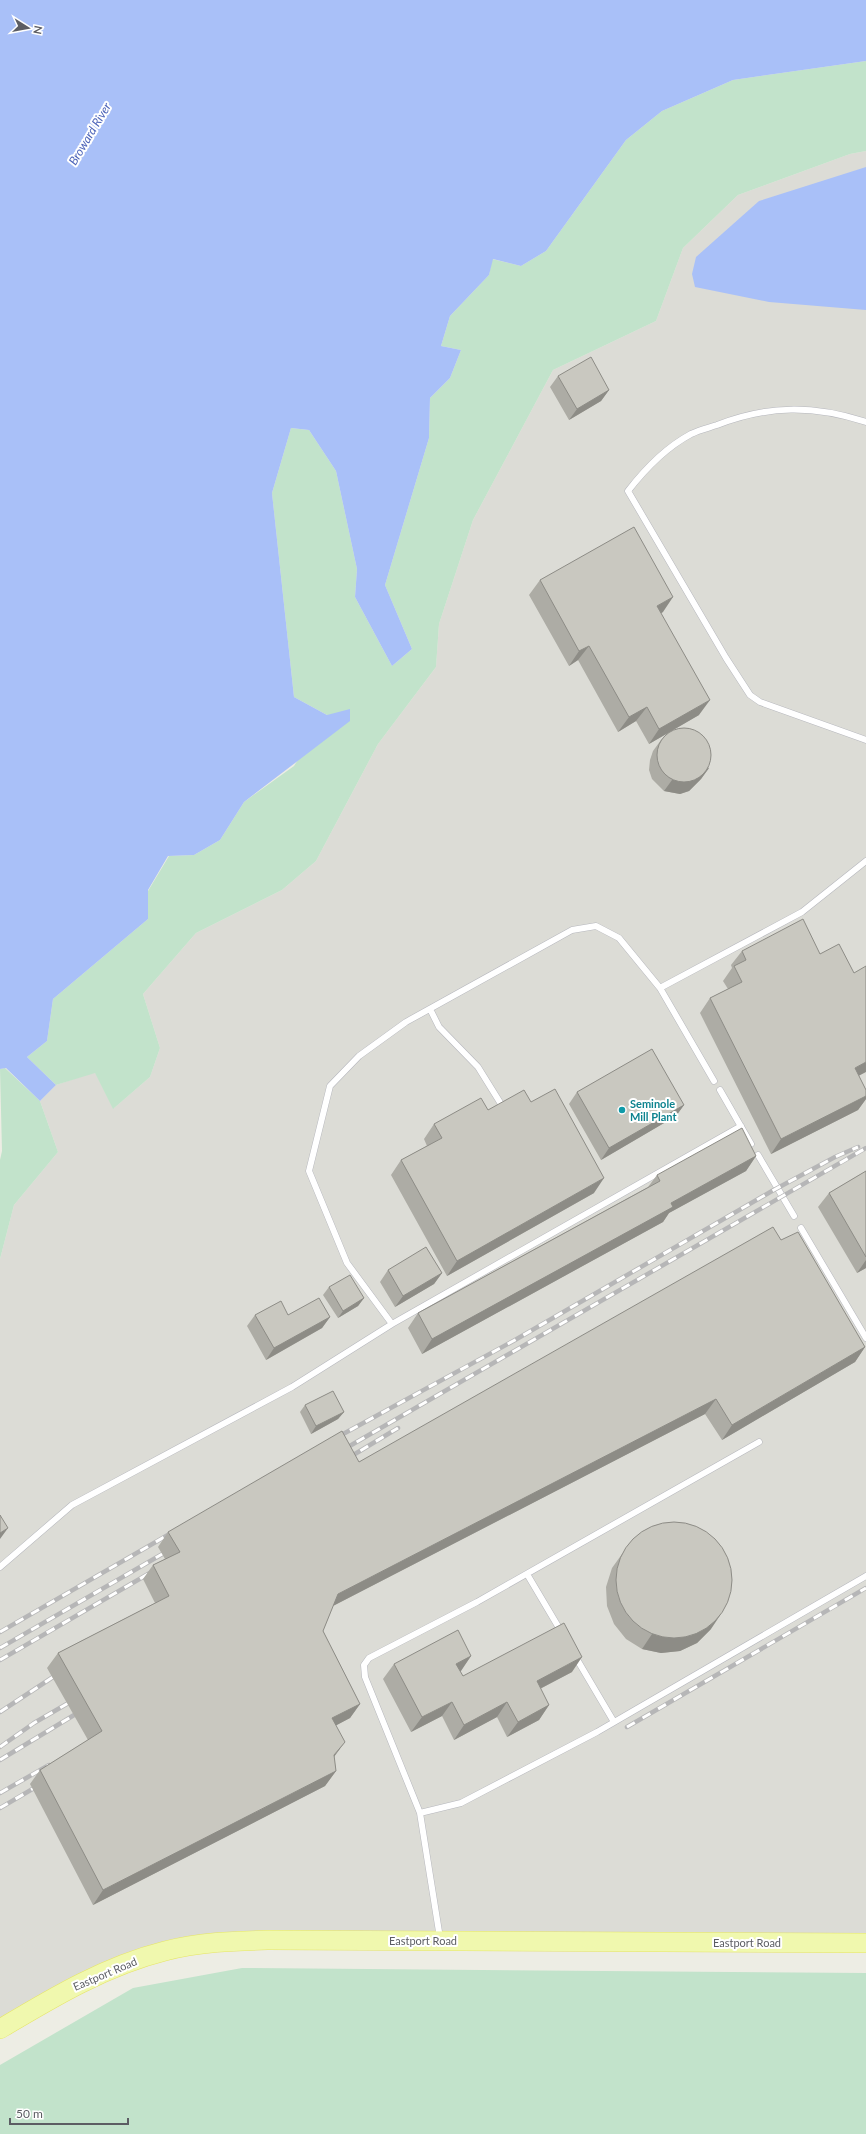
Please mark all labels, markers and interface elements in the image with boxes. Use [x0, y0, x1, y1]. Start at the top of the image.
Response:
north arrow [8, 8, 48, 48]
text: N [31, 25, 45, 35]
water label: Broward River [65, 99, 114, 168]
place label: Seminole Mill Plant [630, 1097, 677, 1123]
marker: Seminole Mill Plant [617, 1105, 627, 1115]
street label: Eastport Road [389, 1934, 457, 1947]
street label: Eastport Road [713, 1936, 781, 1949]
street label: Eastport Road [71, 1954, 139, 1993]
scale bar [10, 2100, 128, 2126]
text: 50 m [16, 2106, 43, 2121]

